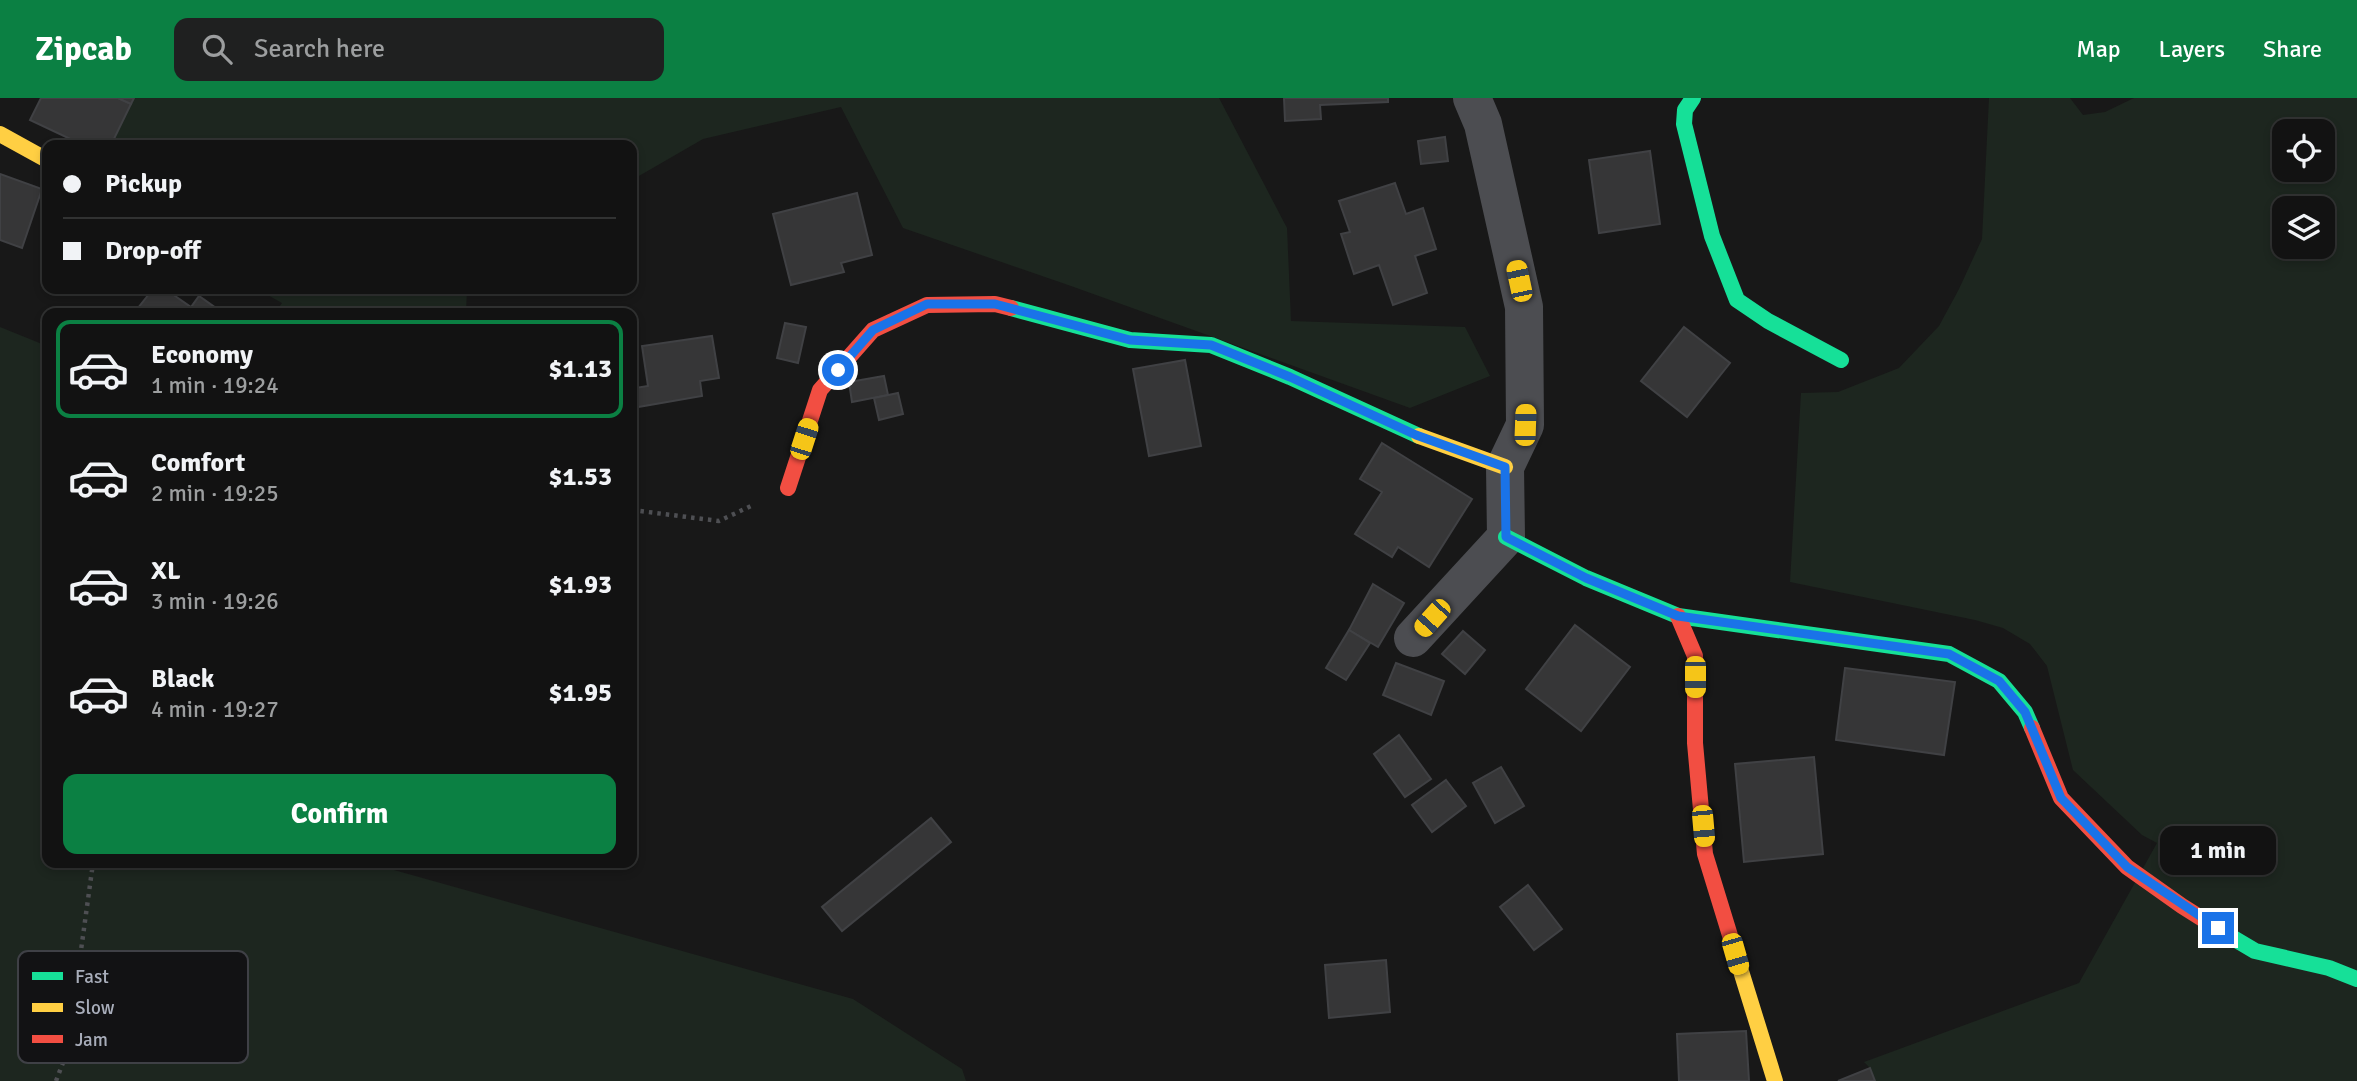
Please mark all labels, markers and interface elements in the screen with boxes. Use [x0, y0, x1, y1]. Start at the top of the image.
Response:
search box [174, 18, 664, 81]
text: Zipcab [35, 29, 132, 70]
icon: search [198, 30, 236, 68]
text: Search here [254, 33, 385, 65]
text: Map [2076, 34, 2121, 64]
text: Layers [2159, 34, 2225, 64]
text: Share [2263, 34, 2322, 64]
map controls [2272, 119, 2335, 259]
button: locate [2272, 119, 2335, 182]
text: Pickup [105, 168, 182, 200]
button: layers [2272, 196, 2335, 259]
text: Drop-off [105, 235, 201, 267]
car [1505, 258, 1534, 304]
icon: car [67, 338, 130, 401]
text: Economy [151, 339, 253, 371]
text: $1.13 [548, 353, 612, 385]
route start [822, 354, 854, 386]
text: 1 min · 19:24 [151, 371, 279, 400]
car [1514, 404, 1537, 446]
car [788, 416, 821, 462]
icon: car [67, 446, 130, 509]
text: Comfort [151, 447, 245, 479]
text: $1.53 [548, 461, 612, 493]
text: 2 min · 19:25 [151, 479, 279, 508]
icon: car [67, 554, 130, 617]
text: XL [151, 555, 181, 587]
text: $1.93 [548, 569, 612, 601]
text: 3 min · 19:26 [151, 587, 279, 616]
car [1411, 595, 1454, 641]
car [1685, 656, 1706, 698]
icon: car [67, 662, 130, 725]
text: Black [151, 663, 214, 695]
text: $1.95 [548, 677, 612, 709]
text: 4 min · 19:27 [151, 695, 279, 724]
button: Confirm [63, 774, 616, 854]
car [1691, 804, 1716, 848]
callout: 1 min [2160, 826, 2276, 876]
text: 1 min [2190, 836, 2246, 865]
route end [2202, 912, 2234, 944]
car [1720, 931, 1751, 977]
legend [18, 951, 248, 1063]
text: Fast [75, 965, 109, 989]
text: Slow [75, 996, 115, 1020]
text: Jam [75, 1028, 108, 1052]

